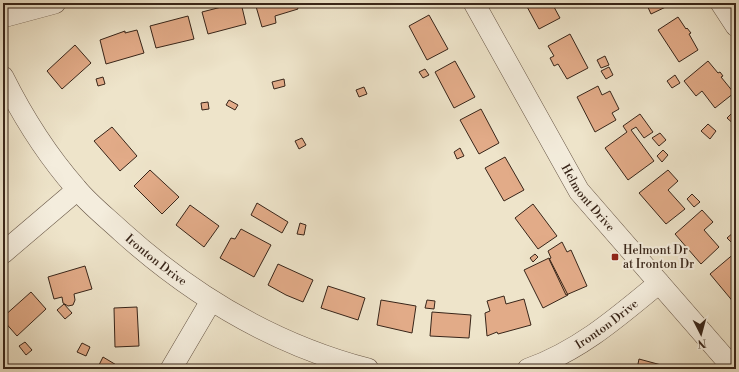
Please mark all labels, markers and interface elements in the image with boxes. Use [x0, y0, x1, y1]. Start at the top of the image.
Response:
street label: Helmont Drive [557, 162, 618, 235]
street label: Ironton Drive [122, 231, 190, 289]
place label: Helmont Dr at Ironton Dr [623, 243, 694, 272]
marker: Helmont Dr at Ironton Dr [610, 252, 620, 262]
street label: Ironton Drive [573, 296, 641, 353]
north arrow [681, 314, 721, 354]
text: N [697, 336, 707, 350]

